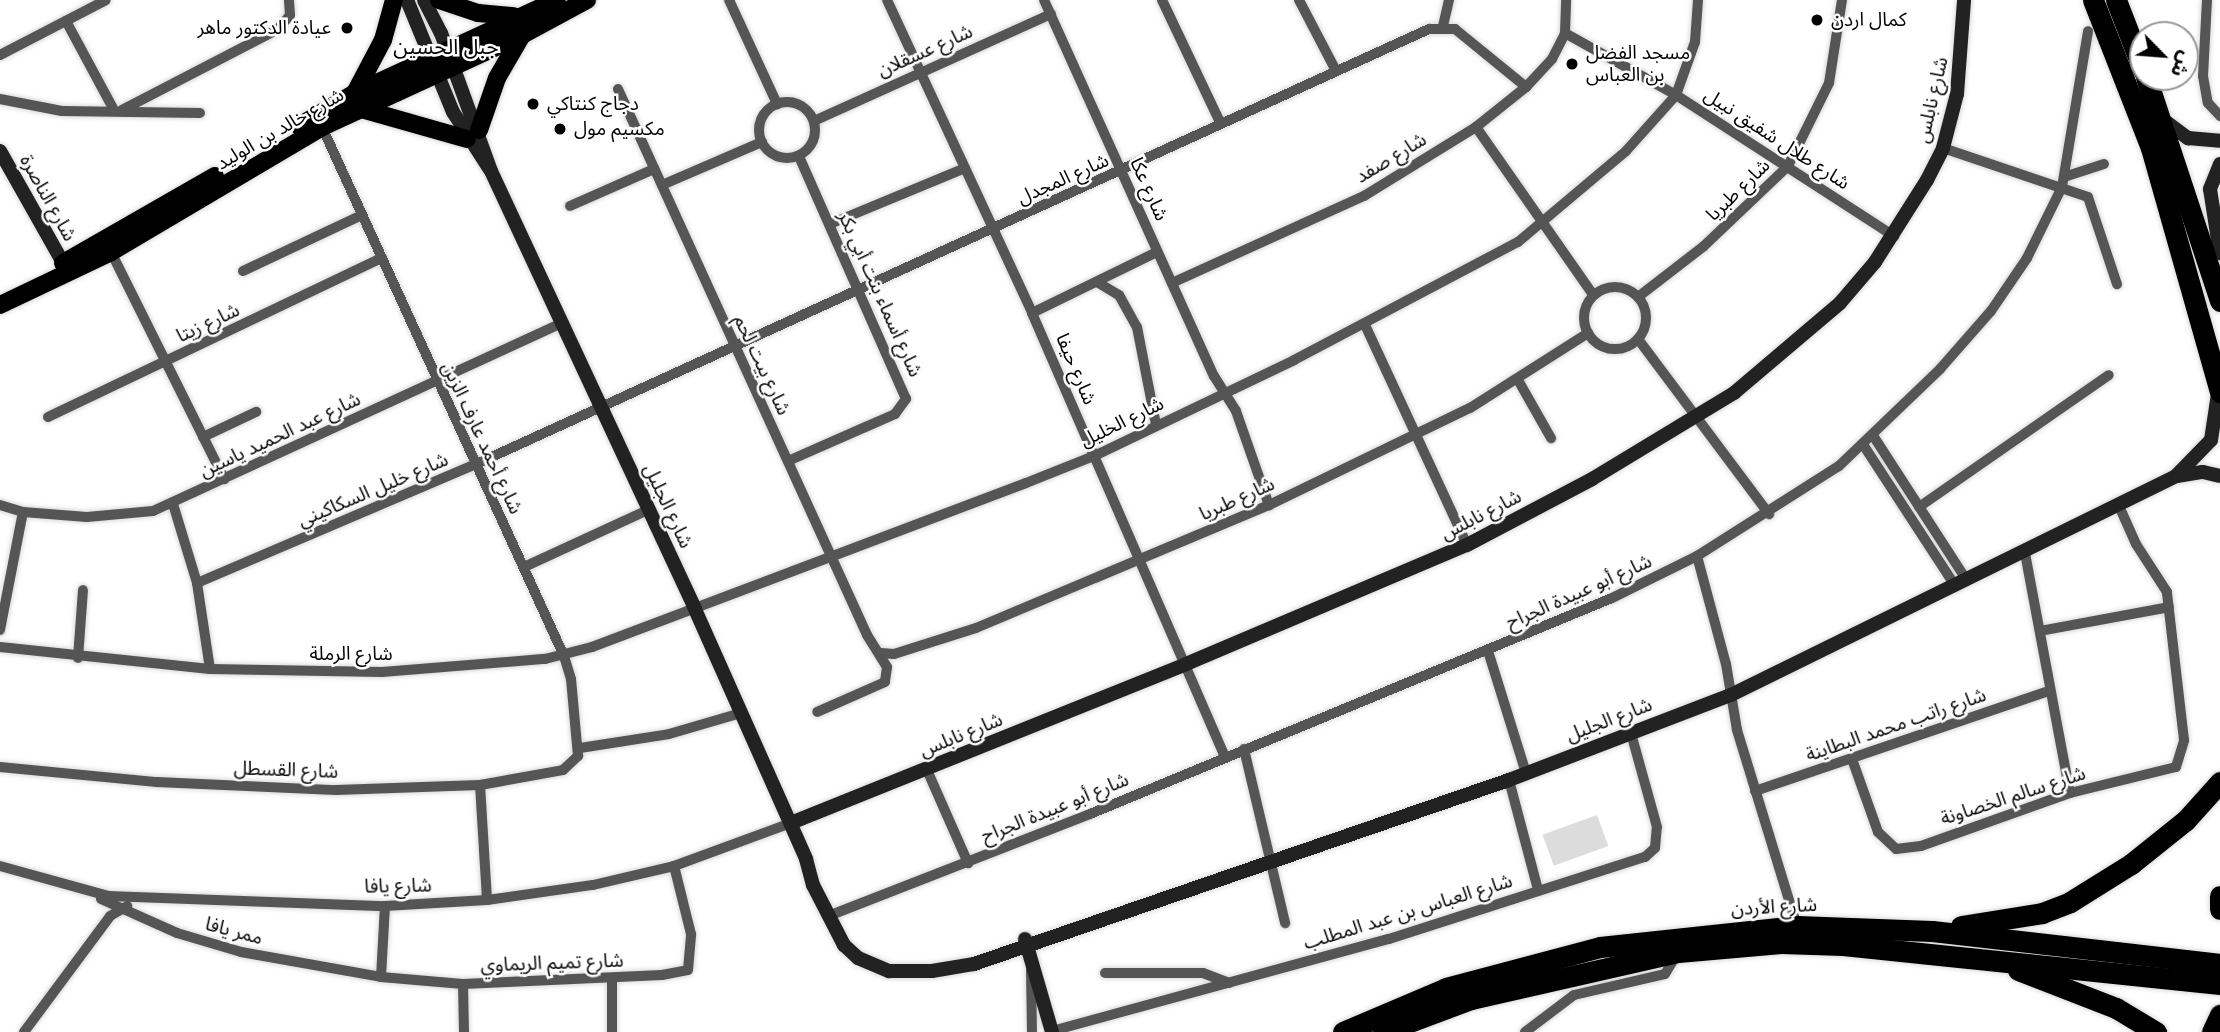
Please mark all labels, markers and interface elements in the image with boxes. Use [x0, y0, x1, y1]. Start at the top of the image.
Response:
place label: كمال اردن [1831, 9, 1907, 31]
marker: كمال اردن [1809, 12, 1825, 28]
place label: عيادة الدكتور ماهر [198, 17, 331, 39]
marker: عيادة الدكتور ماهر [337, 18, 357, 38]
street label: شارع عسقلان [874, 20, 976, 82]
north arrow [2129, 21, 2199, 91]
district label: جبل الحسين [393, 34, 499, 60]
place label: مسجد الفضل بن العباس [1586, 42, 1690, 86]
text: ش [2165, 47, 2199, 81]
street label: شارع نابلس [1911, 55, 1953, 145]
marker: مسجد الفضل بن العباس [1564, 56, 1580, 72]
street label: شارع خالد بن الوليد [212, 83, 348, 175]
street label: شارع طلال شفيق نبيل [1700, 83, 1854, 195]
place label: دجاج كنتاكي [547, 93, 639, 115]
marker: دجاج كنتاكي [525, 96, 541, 112]
place label: مكسيم مول [574, 118, 665, 140]
marker: مكسيم مول [552, 121, 568, 137]
street label: شارع صفد [1351, 128, 1431, 188]
street label: شارع المجدل [1014, 149, 1112, 209]
street label: شارع الناصرة [15, 151, 81, 245]
street label: شارع عكا [1125, 154, 1173, 224]
street label: شارع طبريا [1701, 154, 1775, 226]
street label: شارع أسماء بنت أبي بكر [833, 208, 927, 380]
street label: شارع زيتا [173, 299, 243, 347]
street label: شارع بيت لحم [729, 311, 795, 419]
street label: شارع حيفا [1051, 330, 1101, 408]
street label: شارع أحمد عارف الزين [437, 358, 527, 518]
street label: شارع عبد الحميد ياسين [196, 388, 364, 482]
street label: شارع الخليل [1076, 392, 1168, 452]
street label: شارع خليل السكاكيني [294, 448, 452, 532]
street label: شارع الجليل [639, 460, 697, 552]
street label: شارع طبريا [1196, 472, 1278, 526]
street label: شارع نابلس [1437, 485, 1525, 545]
street label: شارع أبو عبيدة الجراح [1503, 550, 1655, 634]
street label: شارع الرملة [309, 643, 393, 665]
street label: شارع راتب محمد البطاينة [1803, 683, 1989, 767]
street label: شارع الجليل [1563, 693, 1655, 747]
street label: شارع نابلس [916, 708, 1006, 762]
street label: شارع القسطل [233, 757, 339, 783]
street label: شارع سالم الخصاونة [1938, 762, 2088, 830]
street label: شارع أبو عبيدة الجراح [978, 768, 1132, 848]
street label: شارع العباس بن عبد المطلب [1301, 869, 1515, 955]
street label: شارع يافا [364, 874, 432, 898]
street label: شارع الأردن [1730, 893, 1818, 921]
street label: ممر يافا [203, 912, 265, 950]
street label: شارع تميم الريماوي [480, 949, 624, 977]

